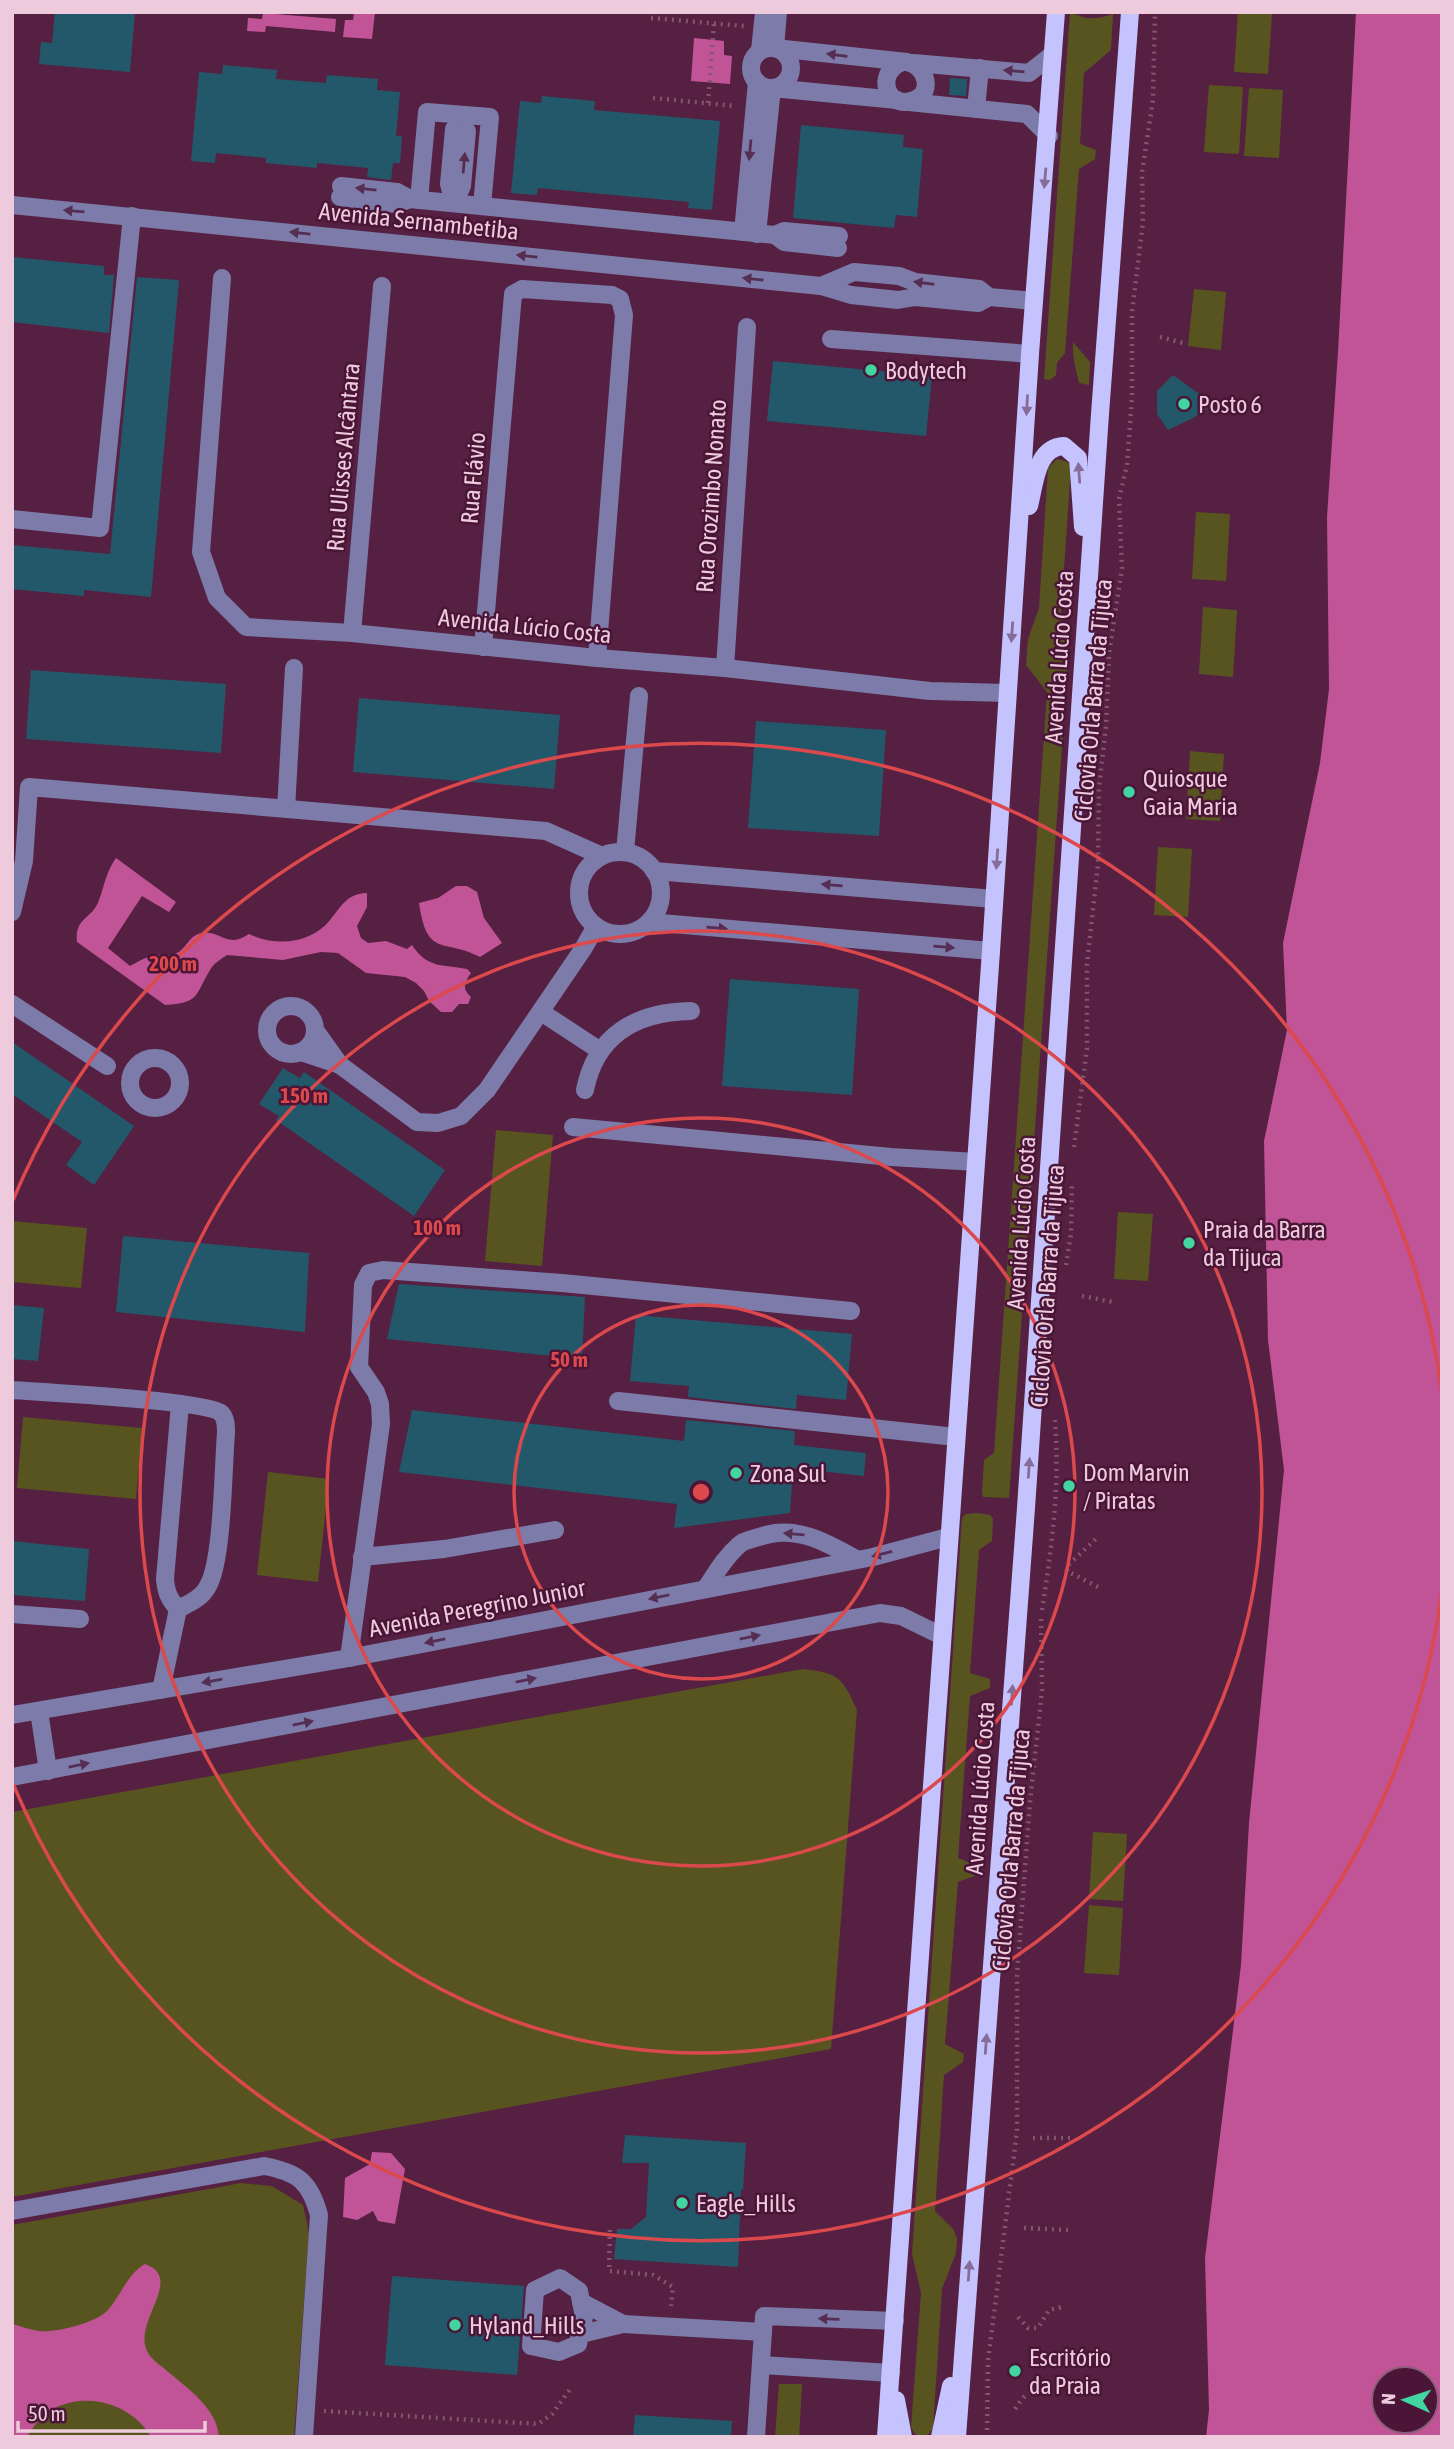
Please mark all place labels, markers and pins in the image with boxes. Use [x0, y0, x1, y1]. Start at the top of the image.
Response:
place label: Bodytech [885, 357, 967, 384]
marker: Bodytech [863, 362, 879, 378]
place label: Posto 6 [1198, 391, 1262, 418]
marker: Posto 6 [1176, 396, 1192, 412]
place label: Quiosque Gaia Maria [1143, 765, 1238, 820]
marker: Quiosque Gaia Maria [1121, 784, 1137, 800]
place label: Praia da Barra da Tijuca [1203, 1216, 1326, 1271]
marker: Praia da Barra da Tijuca [1181, 1235, 1197, 1251]
place label: Dom Marvin / Piratas [1083, 1459, 1190, 1514]
place label: Zona Sul [750, 1460, 827, 1487]
marker: Zona Sul [728, 1465, 744, 1481]
marker: Dom Marvin / Piratas [1061, 1478, 1077, 1494]
centre of rings [689, 1480, 713, 1504]
place label: Eagle_Hills [696, 2190, 796, 2217]
marker: Eagle_Hills [674, 2195, 690, 2211]
place label: Hyland_Hills [469, 2312, 584, 2339]
marker: Hyland_Hills [447, 2317, 463, 2333]
place label: Escritório da Praia [1029, 2344, 1111, 2399]
marker: Escritório da Praia [1007, 2363, 1023, 2379]

